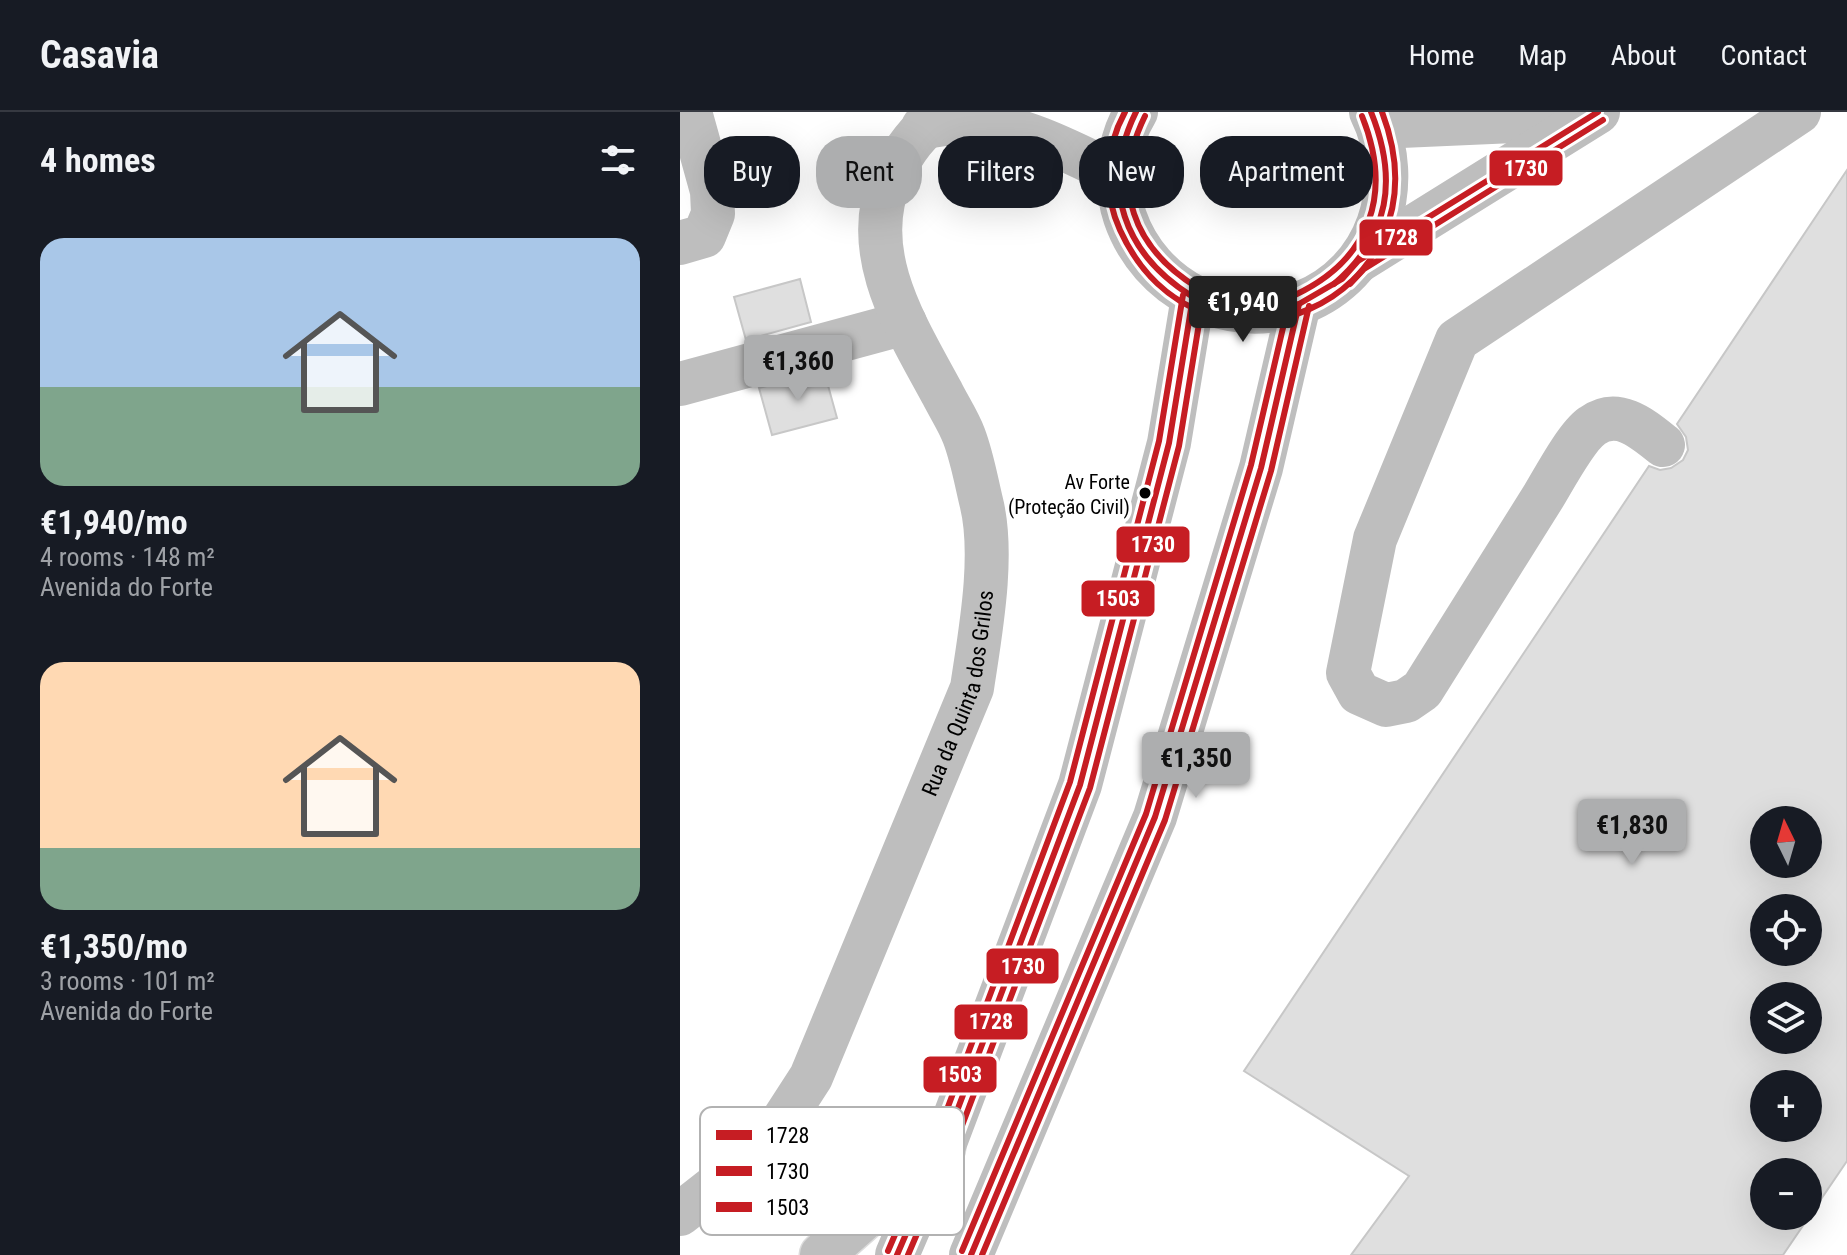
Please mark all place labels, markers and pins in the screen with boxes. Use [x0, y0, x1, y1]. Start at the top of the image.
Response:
pin: €1,940 [1178, 276, 1308, 344]
pin: €1,360 [733, 335, 863, 403]
place label: Av Forte (Proteção Civil) [1008, 470, 1130, 519]
marker: Av Forte (Proteção Civil) [1137, 485, 1153, 501]
pin: €1,350 [1131, 732, 1261, 800]
pin: €1,830 [1567, 799, 1697, 867]

